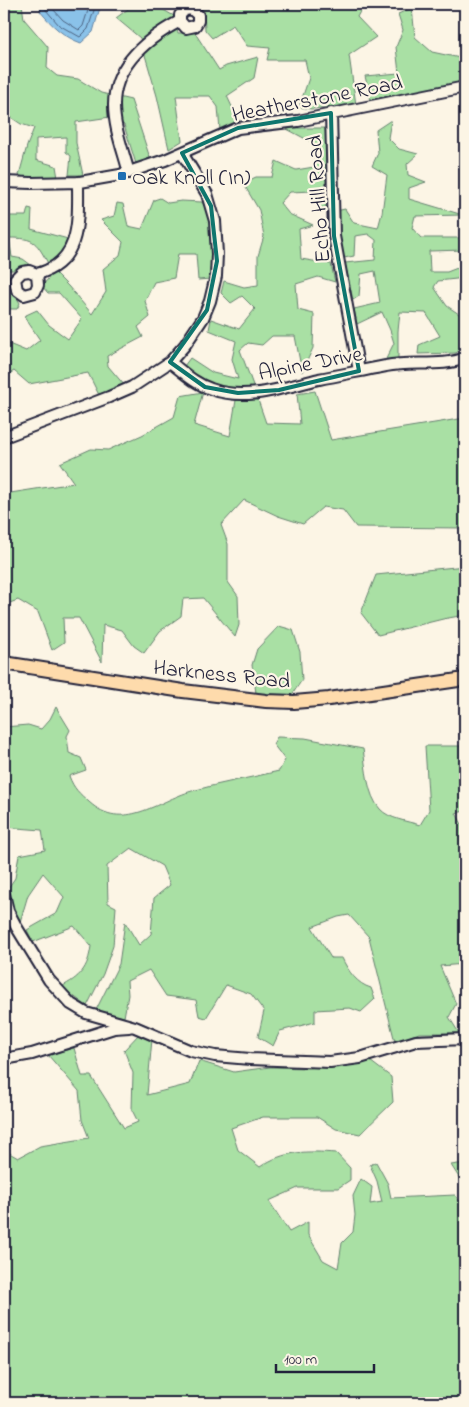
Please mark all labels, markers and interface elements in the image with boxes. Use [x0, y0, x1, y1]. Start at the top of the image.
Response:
street label: Heatherstone Road [230, 68, 406, 132]
street label: Echo Hill Road [300, 134, 340, 264]
place label: Oak Knoll (In) [132, 163, 250, 195]
marker: Oak Knoll (In) [116, 170, 128, 182]
street label: Alpine Drive [256, 339, 365, 391]
street label: Harkness Road [152, 653, 292, 699]
scale bar [276, 1342, 374, 1374]
text: 100 m [284, 1349, 317, 1371]

